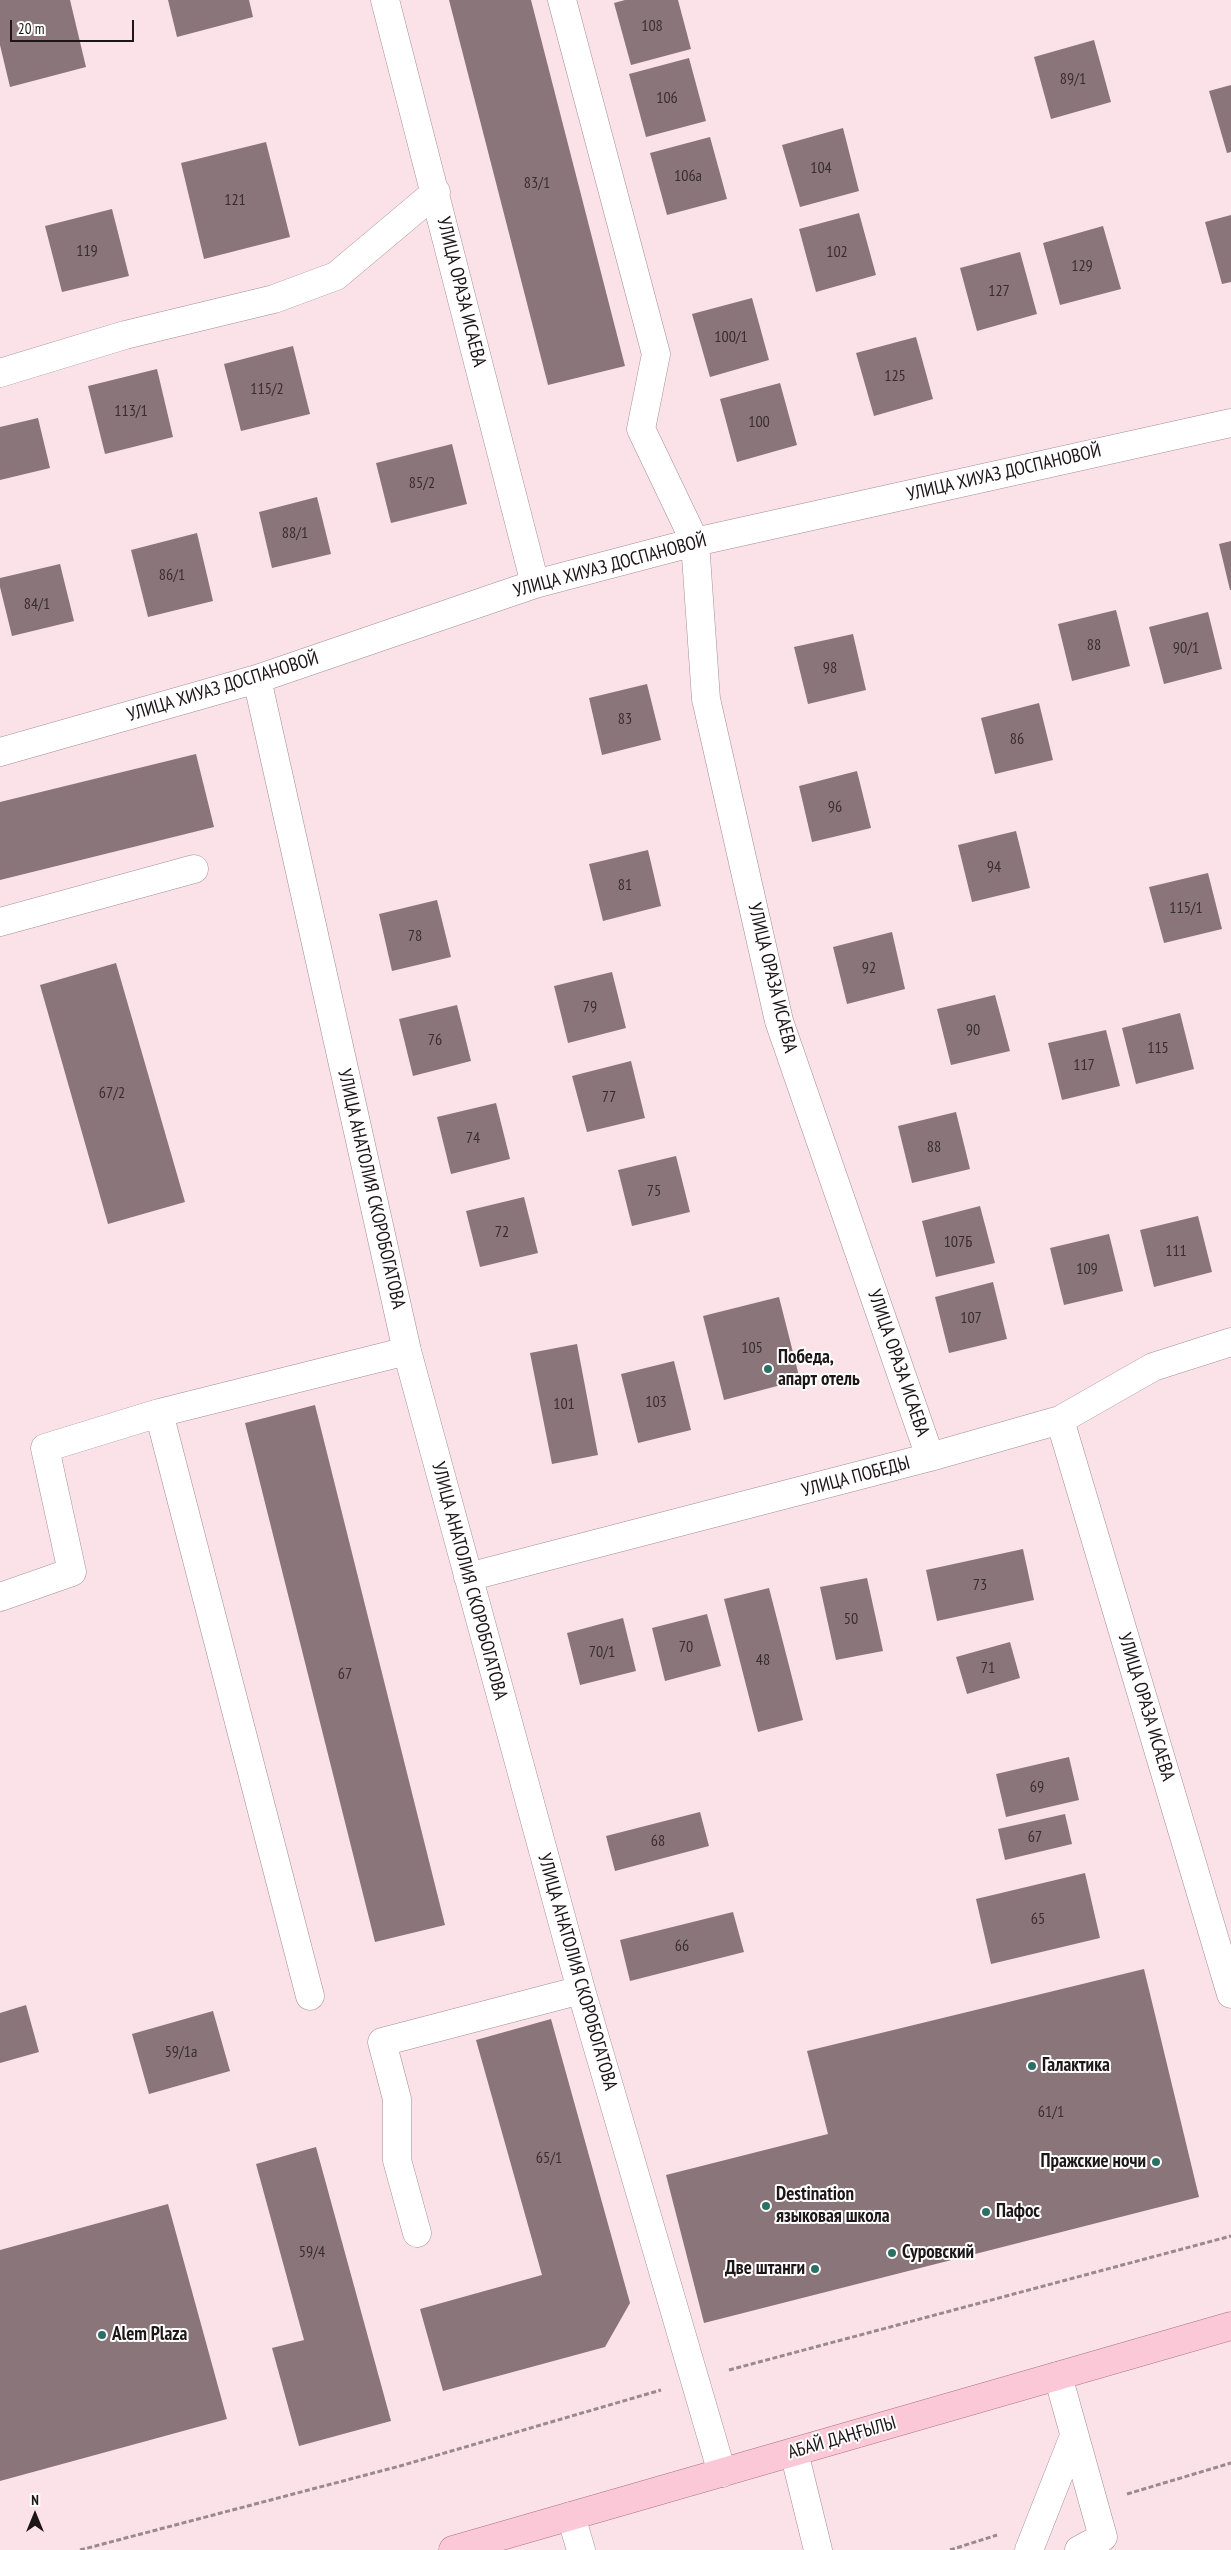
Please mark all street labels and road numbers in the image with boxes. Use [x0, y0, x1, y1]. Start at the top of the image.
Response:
street label: УЛИЦА ОРАЗА ИСАЕВА [431, 215, 491, 369]
street label: УЛИЦА ХИУАЗ ДОСПАНОВОЙ [905, 440, 1103, 506]
street label: УЛИЦА ХИУАЗ ДОСПАНОВОЙ [511, 529, 709, 603]
street label: УЛИЦА ХИУАЗ ДОСПАНОВОЙ [125, 647, 321, 727]
street label: УЛИЦА ОРАЗА ИСАЕВА [742, 901, 802, 1055]
street label: УЛИЦА АНАТОЛИЯ СКОРОБОГАТОВА [332, 1067, 410, 1311]
street label: УЛИЦА ОРАЗА ИСАЕВА [862, 1287, 934, 1439]
street label: УЛИЦА ПОБЕДЫ [800, 1452, 912, 1502]
street label: УЛИЦА АНАТОЛИЯ СКОРОБОГАТОВА [426, 1460, 512, 1702]
street label: УЛИЦА ОРАЗА ИСАЕВА [1113, 1630, 1179, 1784]
street label: УЛИЦА АНАТОЛИЯ СКОРОБОГАТОВА [532, 1851, 622, 2093]
street label: АБАЙ ДАҢҒЫЛЫ [785, 2412, 899, 2464]

